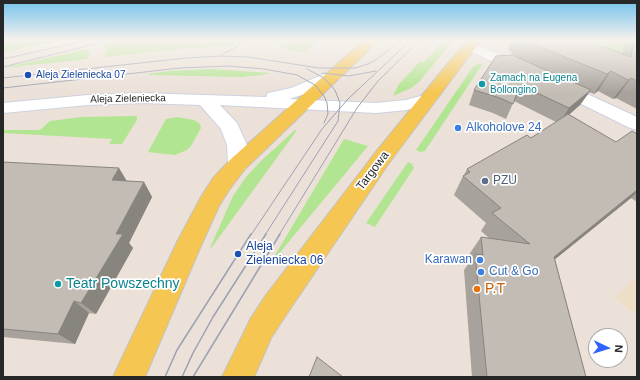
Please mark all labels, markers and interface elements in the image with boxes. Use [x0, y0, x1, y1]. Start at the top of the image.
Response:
place label: Aleja Zieleniecka 07 [36, 69, 125, 81]
marker: Aleja Zieleniecka 07 [23, 70, 33, 80]
place label: Zamach na Eugena Bollongino [490, 72, 577, 96]
marker: Zamach na Eugena Bollongino [477, 79, 487, 89]
street label: Aleja Zieleniecka [90, 92, 166, 106]
place label: Alkoholove 24 [466, 121, 541, 135]
marker: Alkoholove 24 [453, 123, 463, 133]
street label: Targowa [354, 149, 392, 193]
place label: PZU [493, 174, 517, 188]
marker: PZU [480, 176, 490, 186]
place label: Aleja Zieleniecka 06 [246, 240, 323, 268]
marker: Aleja Zieleniecka 06 [233, 249, 243, 259]
place label: Karawan [425, 253, 472, 267]
marker: Karawan [475, 255, 485, 265]
place label: Cut & Go [489, 265, 538, 279]
marker: Cut & Go [476, 267, 486, 277]
place label: Teatr Powszechny [66, 276, 180, 292]
marker: Teatr Powszechny [53, 279, 63, 289]
place label: P.T [485, 281, 505, 297]
marker: P.T [472, 284, 482, 294]
north arrow [588, 328, 628, 368]
text: N [613, 344, 625, 353]

